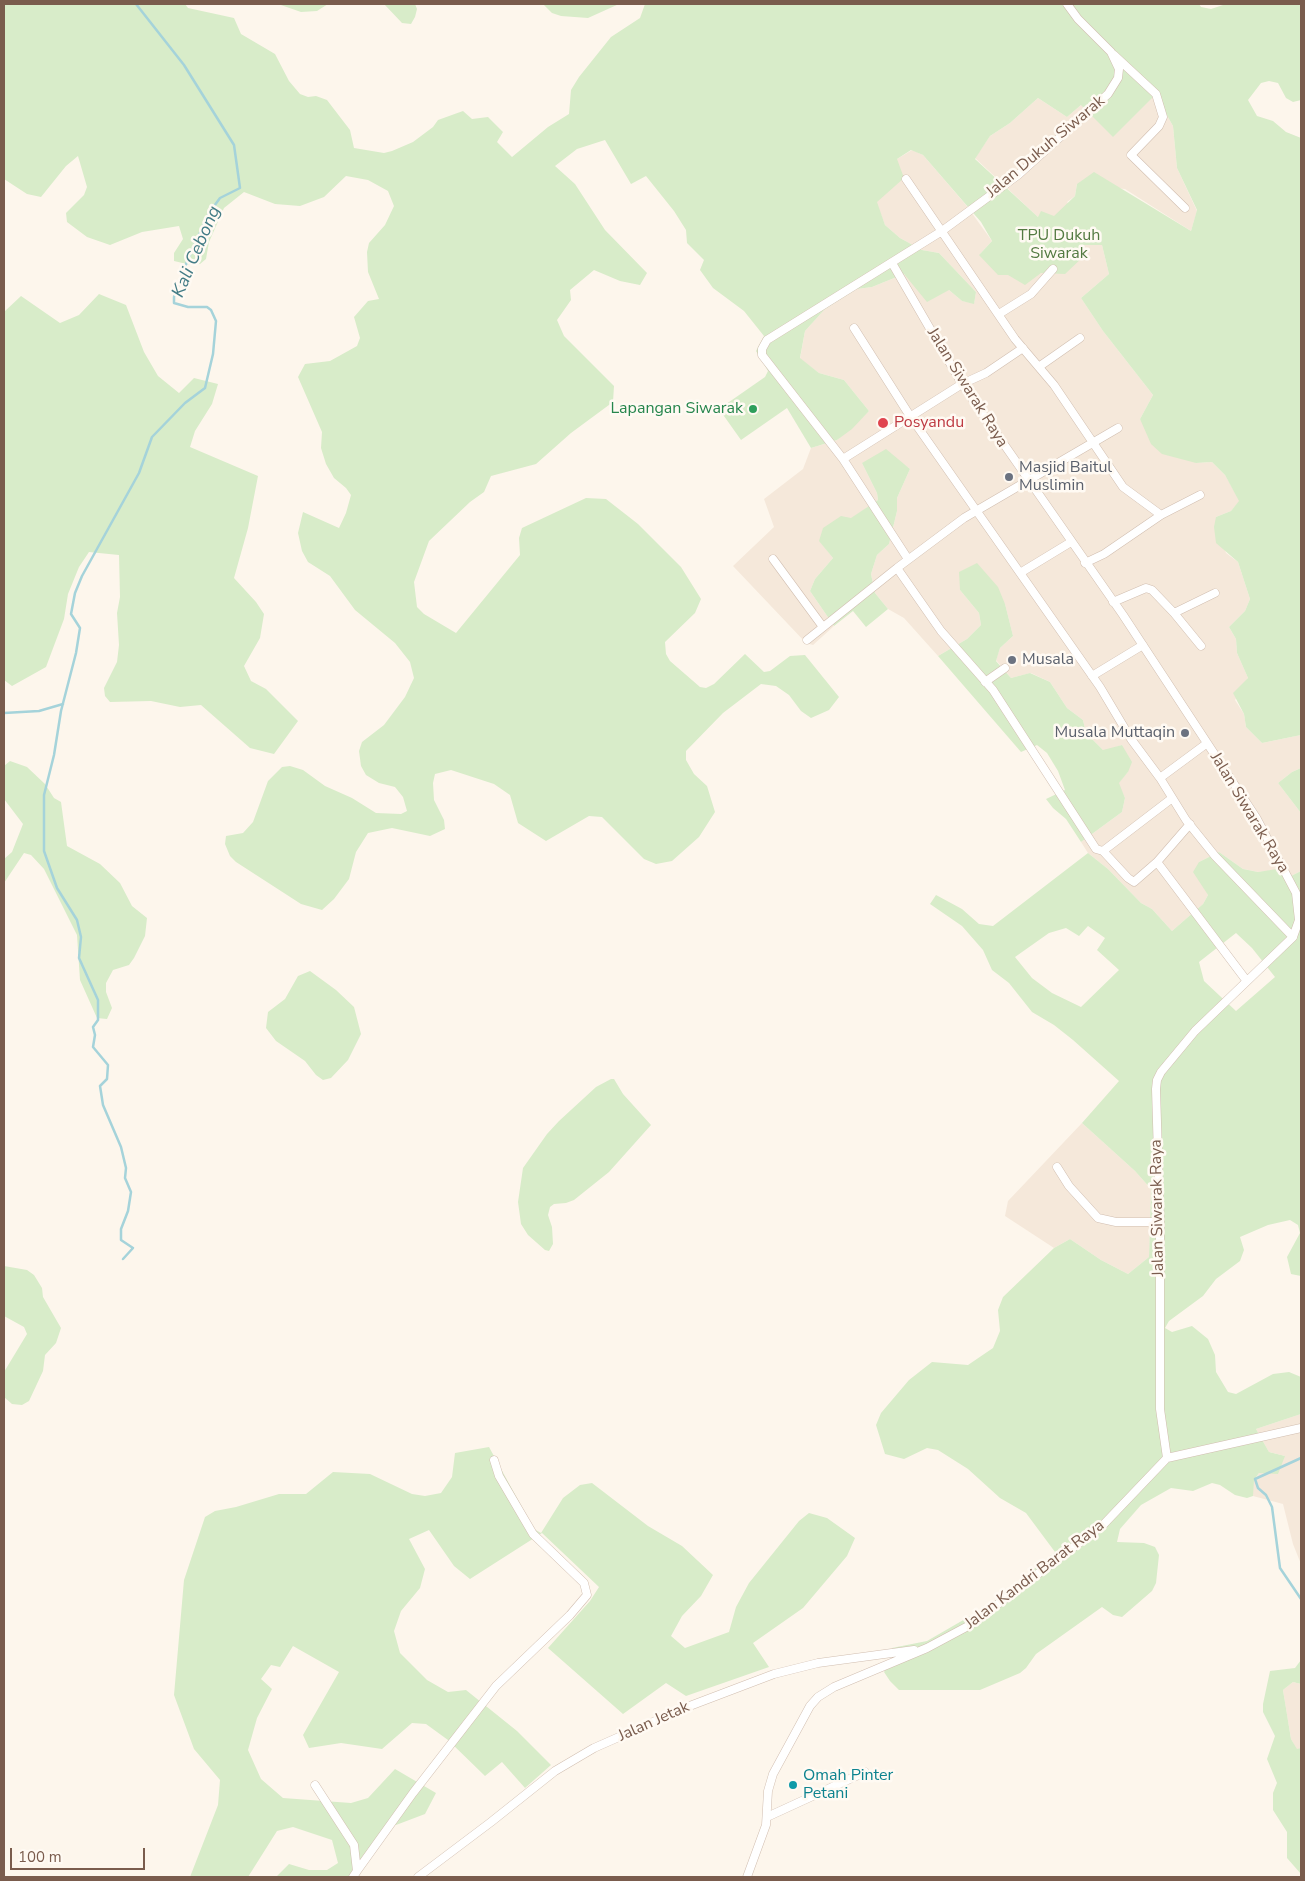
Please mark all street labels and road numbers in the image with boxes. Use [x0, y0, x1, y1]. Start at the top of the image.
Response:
street label: Jalan Dukuh Siwarak [983, 92, 1109, 202]
street label: Jalan Siwarak Raya [922, 325, 1012, 451]
street label: Jalan Siwarak Raya [1205, 749, 1293, 877]
street label: Jalan Siwarak Raya [1147, 1139, 1169, 1277]
street label: Jalan Kandri Barat Raya [962, 1516, 1108, 1634]
street label: Jalan Jetak [615, 1698, 693, 1746]

